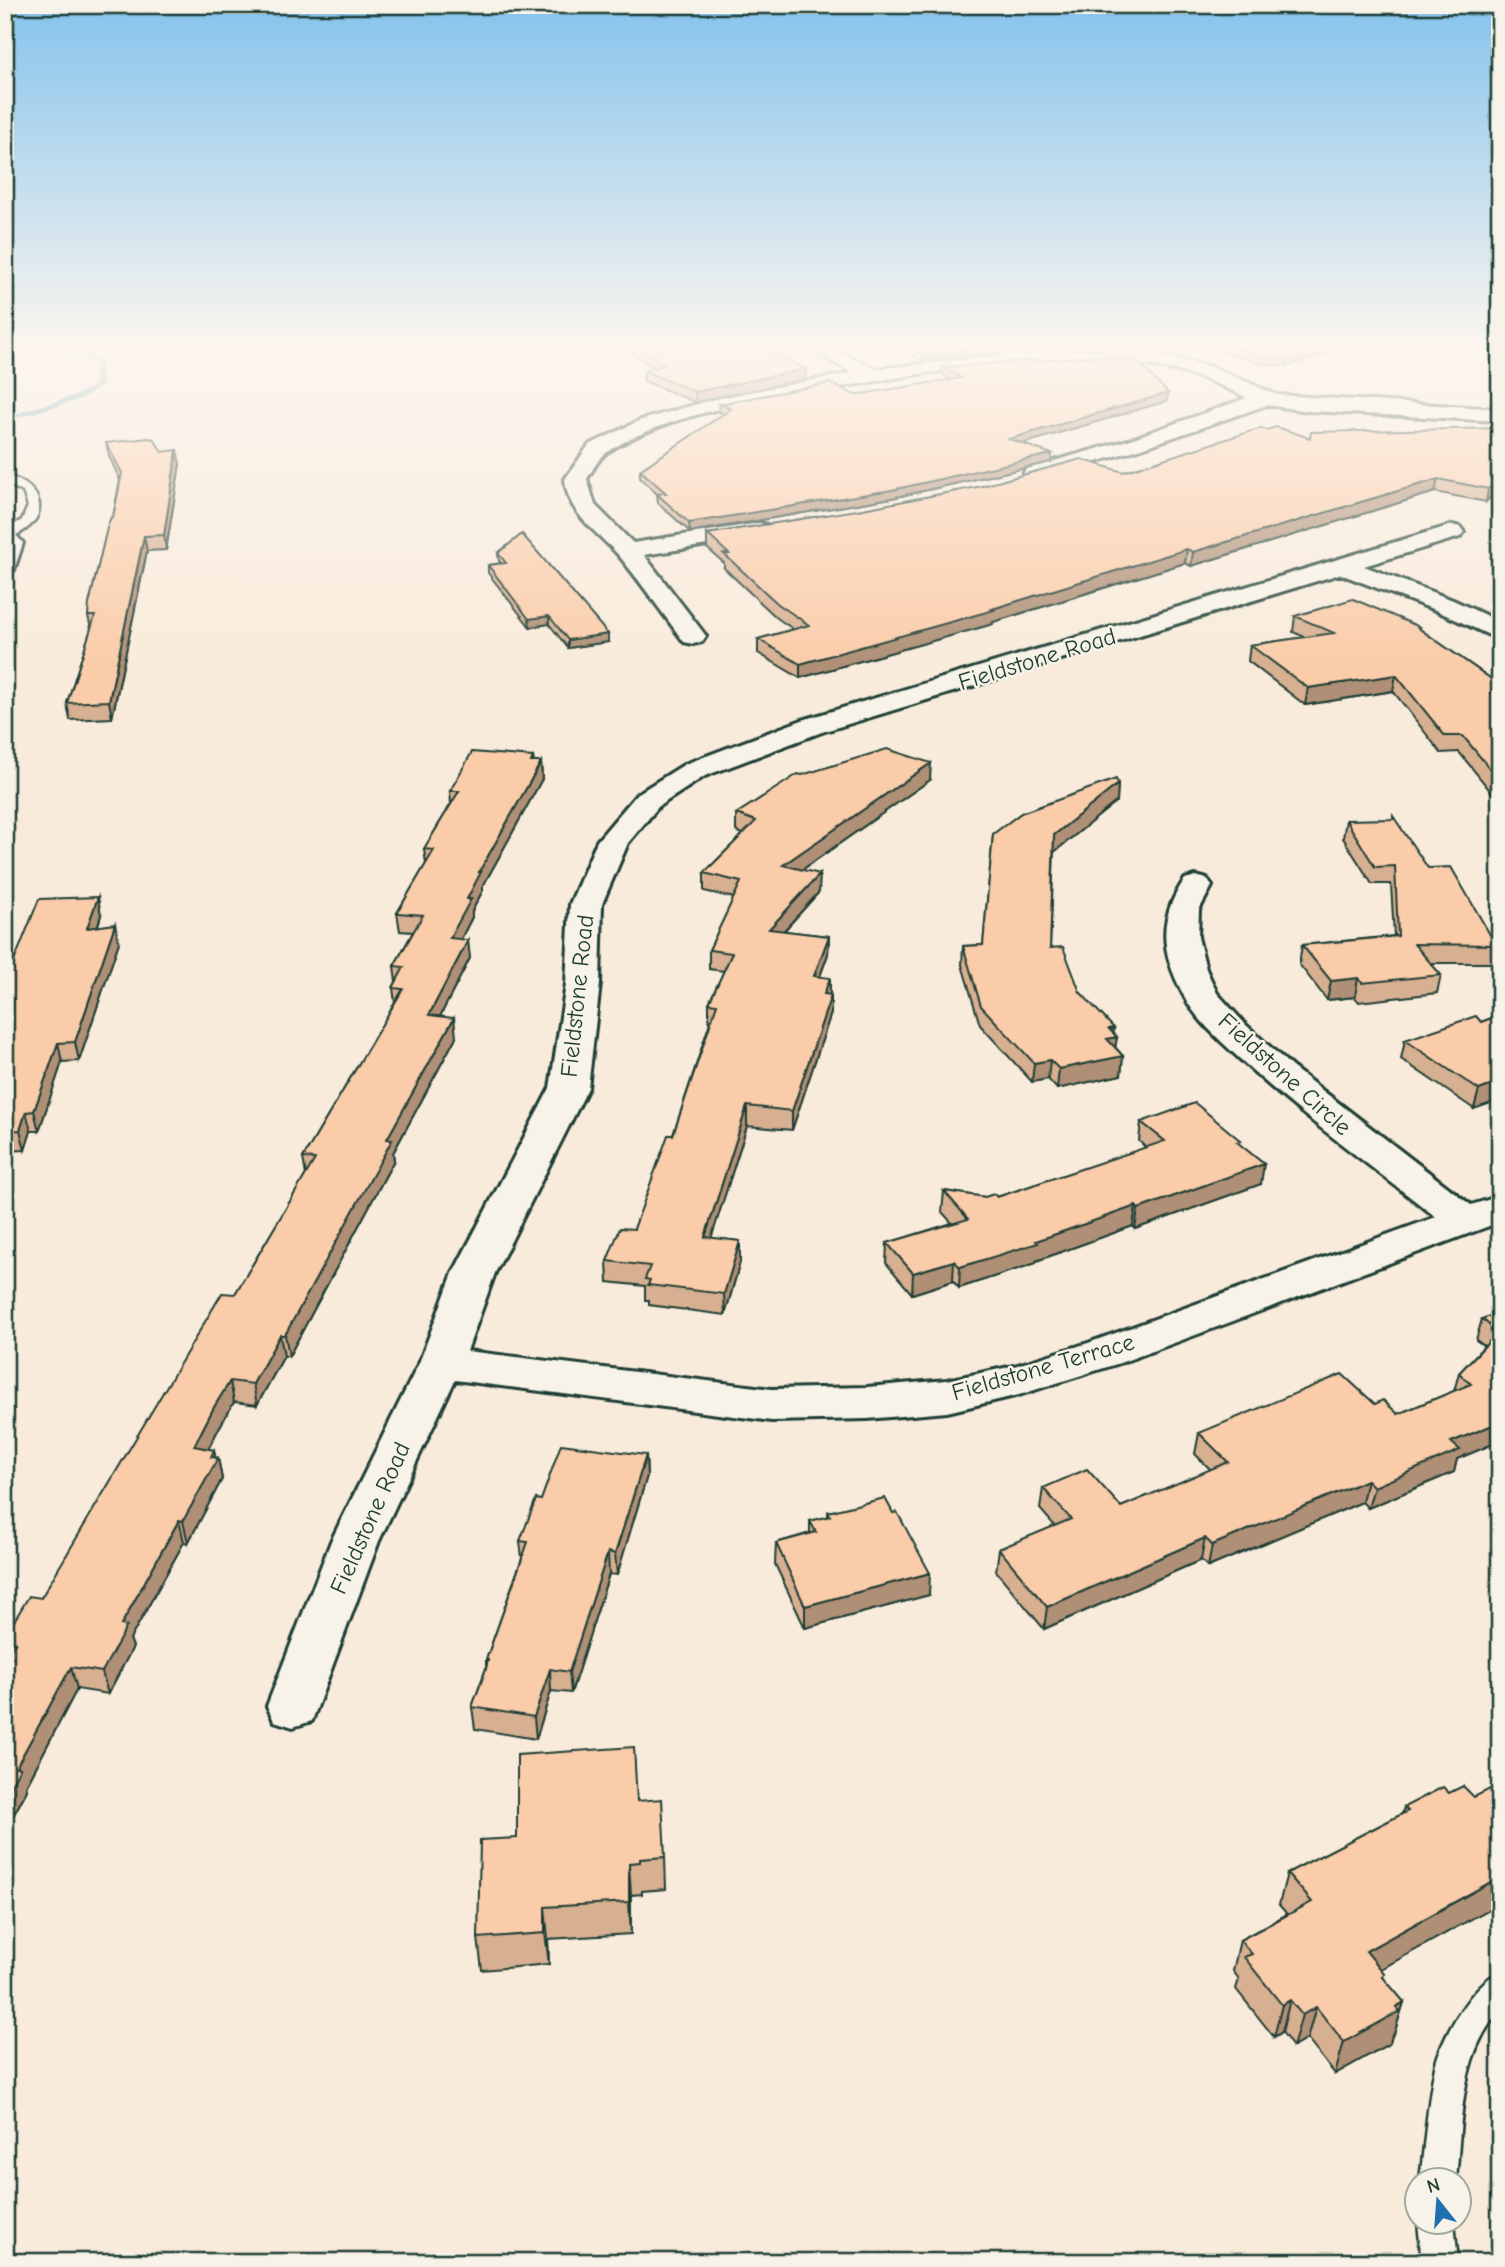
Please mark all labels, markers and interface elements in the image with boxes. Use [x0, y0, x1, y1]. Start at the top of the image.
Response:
street label: Fieldstone Road [955, 622, 1119, 696]
street label: Fieldstone Road [555, 913, 599, 1079]
street label: Fieldstone Circle [1213, 1007, 1357, 1141]
street label: Fieldstone Terrace [948, 1328, 1138, 1406]
street label: Fieldstone Road [324, 1438, 416, 1598]
north arrow [1404, 2166, 1474, 2236]
text: N [1424, 2173, 1442, 2198]

